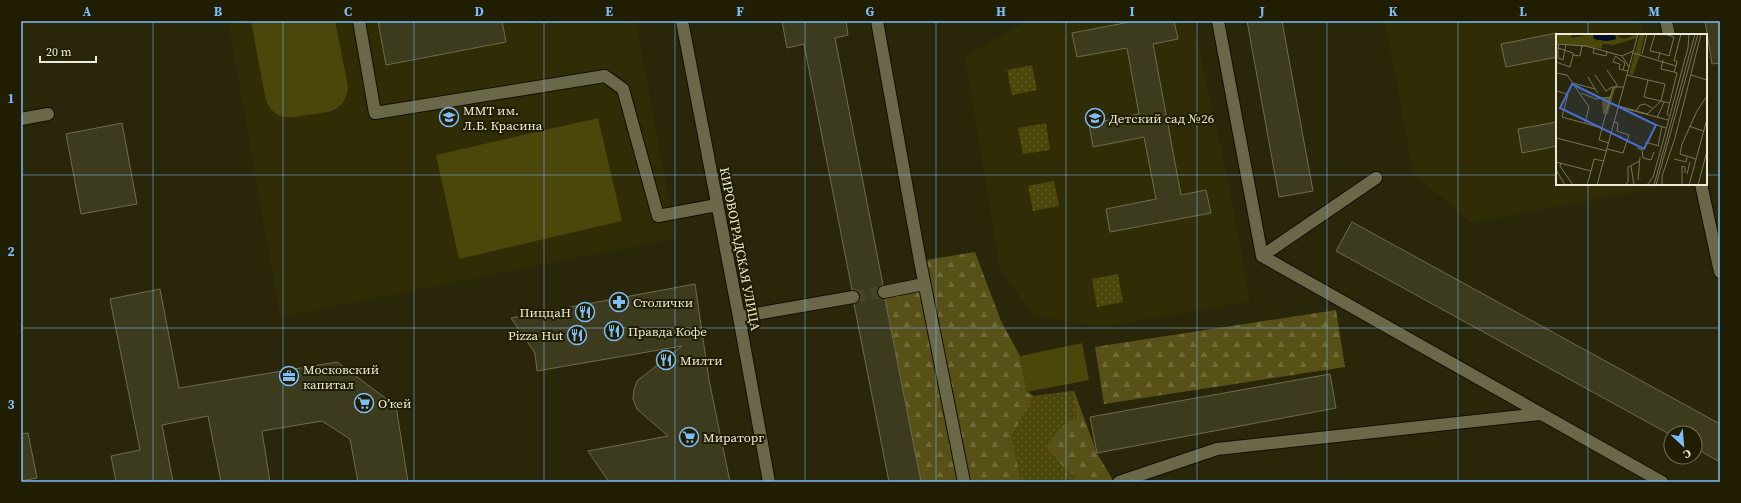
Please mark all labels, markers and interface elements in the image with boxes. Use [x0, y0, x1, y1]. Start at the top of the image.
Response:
text: A [83, 3, 92, 20]
text: B [214, 3, 223, 20]
text: C [344, 3, 352, 20]
text: D [474, 3, 484, 20]
text: E [605, 3, 613, 20]
text: F [736, 3, 744, 20]
text: G [866, 3, 875, 20]
text: H [996, 3, 1006, 20]
text: I [1129, 3, 1135, 20]
text: J [1258, 3, 1265, 20]
text: K [1388, 3, 1398, 20]
text: L [1519, 3, 1527, 20]
text: M [1648, 3, 1660, 20]
inset map [1556, 34, 1707, 185]
scale bar [40, 38, 96, 64]
text: 20 m [46, 44, 72, 60]
text: 1 [7, 90, 15, 107]
place label: ММТ им. Л.Б. Красина [463, 102, 543, 134]
school or university icon: ММТ им. Л.Б. Красина [438, 106, 460, 128]
school or university icon: Детский сад №26 [1084, 107, 1106, 129]
place label: Детский сад №26 [1109, 110, 1214, 127]
street label: КИРОВОГРАДСКАЯ УЛИЦА [716, 166, 764, 332]
text: 2 [7, 243, 15, 260]
pharmacy icon: Столички [608, 291, 630, 313]
place label: Столички [633, 294, 693, 311]
restaurant icon: ПиццаН [574, 301, 596, 323]
place label: ПиццаН [520, 304, 571, 321]
restaurant icon: Правда Кофе [603, 320, 625, 342]
place label: Правда Кофе [628, 323, 707, 340]
restaurant icon: Pizza Hut [566, 324, 588, 346]
place label: Pizza Hut [508, 327, 564, 344]
restaurant icon: Милти [655, 349, 677, 371]
place label: Милти [680, 352, 723, 369]
place label: Московский капитал [303, 361, 379, 393]
office icon: Московский капитал [278, 365, 300, 387]
supermarket icon: О’кей [353, 392, 375, 414]
place label: О’кей [378, 395, 411, 412]
text: 3 [7, 396, 15, 413]
north arrow [1663, 425, 1703, 465]
supermarket icon: Мираторг [678, 426, 700, 448]
place label: Мираторг [703, 429, 764, 446]
text: С [1681, 445, 1694, 462]

